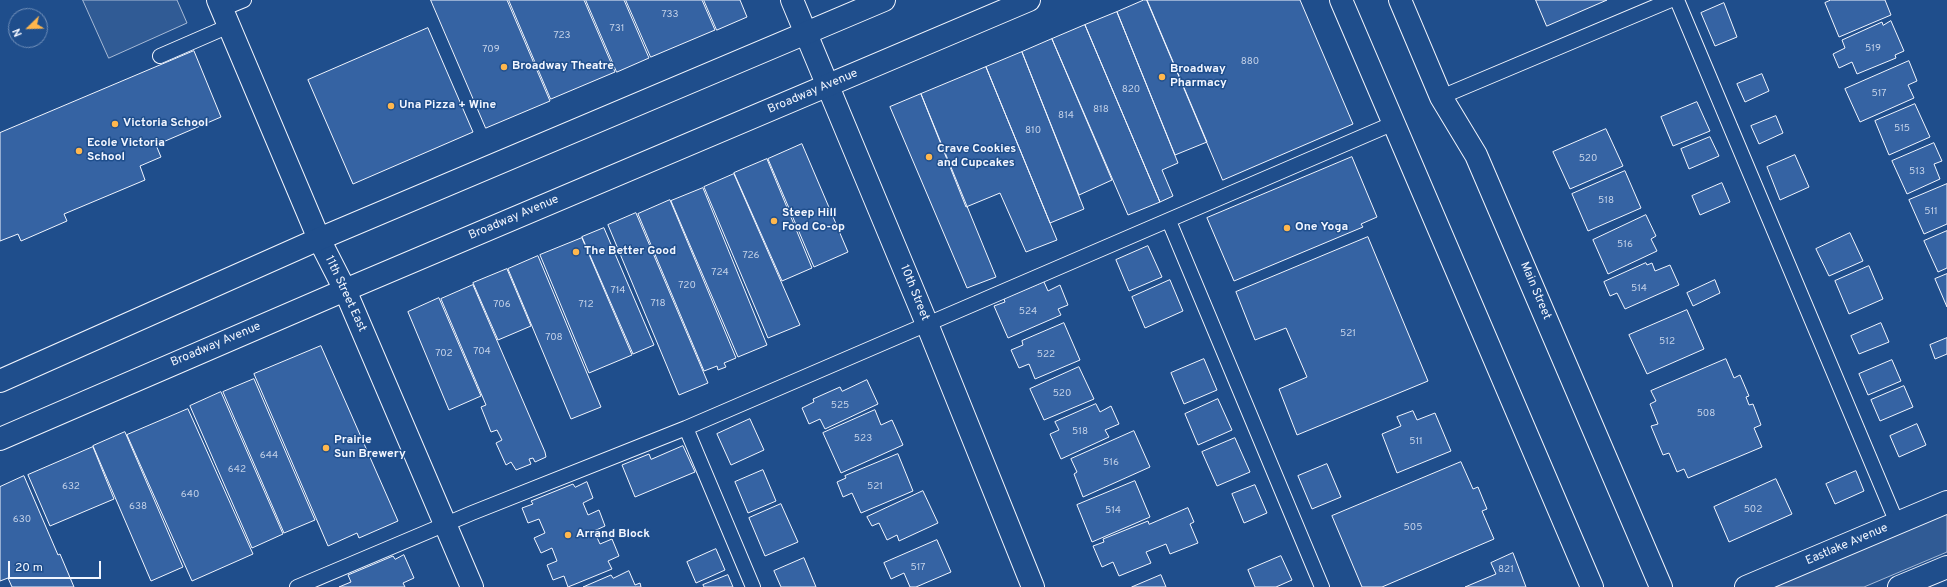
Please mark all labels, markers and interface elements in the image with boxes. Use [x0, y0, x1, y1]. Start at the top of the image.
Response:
north arrow [8, 8, 48, 48]
house number: 733 [661, 9, 679, 21]
house number: 731 [610, 23, 624, 35]
text: N [10, 26, 26, 39]
house number: 723 [553, 30, 571, 42]
house number: 519 [1865, 43, 1881, 55]
house number: 709 [482, 44, 500, 56]
house number: 880 [1241, 56, 1259, 68]
place label: Broadway Theatre [512, 60, 614, 74]
marker: Broadway Theatre [499, 62, 509, 72]
place label: Broadway Pharmacy [1170, 63, 1227, 91]
street label: Broadway Avenue [766, 67, 860, 117]
marker: Broadway Pharmacy [1157, 72, 1167, 82]
house number: 820 [1122, 84, 1140, 96]
house number: 517 [1871, 88, 1887, 100]
place label: Una Pizza + Wine [399, 99, 496, 113]
marker: Una Pizza + Wine [386, 101, 396, 111]
house number: 818 [1093, 104, 1109, 116]
house number: 814 [1058, 110, 1074, 122]
place label: Victoria School [123, 117, 208, 131]
marker: Victoria School [110, 119, 120, 129]
house number: 515 [1894, 123, 1910, 135]
house number: 810 [1025, 125, 1041, 137]
place label: Ecole Victoria School [87, 137, 165, 165]
place label: Crave Cookies and Cupcakes [937, 143, 1016, 171]
marker: Ecole Victoria School [74, 146, 84, 156]
marker: Crave Cookies and Cupcakes [924, 152, 934, 162]
house number: 520 [1579, 153, 1597, 165]
house number: 513 [1909, 166, 1925, 178]
street label: Broadway Avenue [467, 193, 561, 243]
house number: 518 [1598, 195, 1614, 207]
house number: 511 [1924, 206, 1938, 218]
place label: Steep Hill Food Co-op [782, 207, 845, 235]
marker: Steep Hill Food Co-op [769, 216, 779, 226]
place label: One Yoga [1295, 221, 1348, 235]
marker: One Yoga [1282, 223, 1292, 233]
house number: 516 [1617, 239, 1633, 251]
place label: The Better Good [584, 245, 676, 259]
marker: The Better Good [571, 247, 581, 257]
house number: 726 [742, 250, 760, 262]
street label: 11th Street East [321, 254, 369, 334]
street label: Main Street [1516, 260, 1554, 322]
street label: 10th Street [896, 263, 932, 323]
house number: 724 [711, 267, 729, 279]
house number: 720 [678, 280, 696, 292]
house number: 514 [1631, 283, 1647, 295]
house number: 714 [610, 285, 626, 297]
house number: 718 [650, 298, 666, 310]
house number: 706 [493, 299, 511, 311]
house number: 712 [578, 299, 594, 311]
house number: 524 [1019, 306, 1037, 318]
street label: Broadway Avenue [169, 320, 263, 370]
house number: 521 [1340, 328, 1356, 340]
house number: 708 [545, 332, 563, 344]
house number: 512 [1659, 336, 1675, 348]
house number: 704 [473, 346, 491, 358]
house number: 702 [435, 348, 453, 360]
house number: 522 [1037, 349, 1055, 361]
house number: 520 [1053, 388, 1071, 400]
house number: 525 [831, 400, 849, 412]
house number: 508 [1697, 408, 1715, 420]
house number: 518 [1072, 426, 1088, 438]
house number: 523 [854, 433, 872, 445]
place label: Prairie Sun Brewery [334, 434, 406, 462]
house number: 511 [1409, 436, 1423, 448]
marker: Prairie Sun Brewery [321, 443, 331, 453]
house number: 644 [260, 450, 278, 462]
house number: 516 [1103, 457, 1119, 469]
house number: 642 [228, 464, 246, 476]
house number: 632 [62, 481, 80, 493]
house number: 521 [867, 481, 883, 493]
house number: 640 [181, 489, 199, 501]
house number: 638 [129, 501, 147, 513]
house number: 502 [1744, 504, 1762, 516]
house number: 514 [1105, 505, 1121, 517]
house number: 630 [13, 514, 31, 526]
street label: Eastlake Avenue [1804, 521, 1890, 569]
house number: 505 [1404, 522, 1422, 534]
place label: Arrand Block [576, 528, 650, 542]
marker: Arrand Block [563, 530, 573, 540]
scale bar [10, 553, 103, 579]
text: 20 m [15, 560, 43, 576]
house number: 517 [910, 562, 926, 574]
house number: 821 [1498, 564, 1514, 576]

